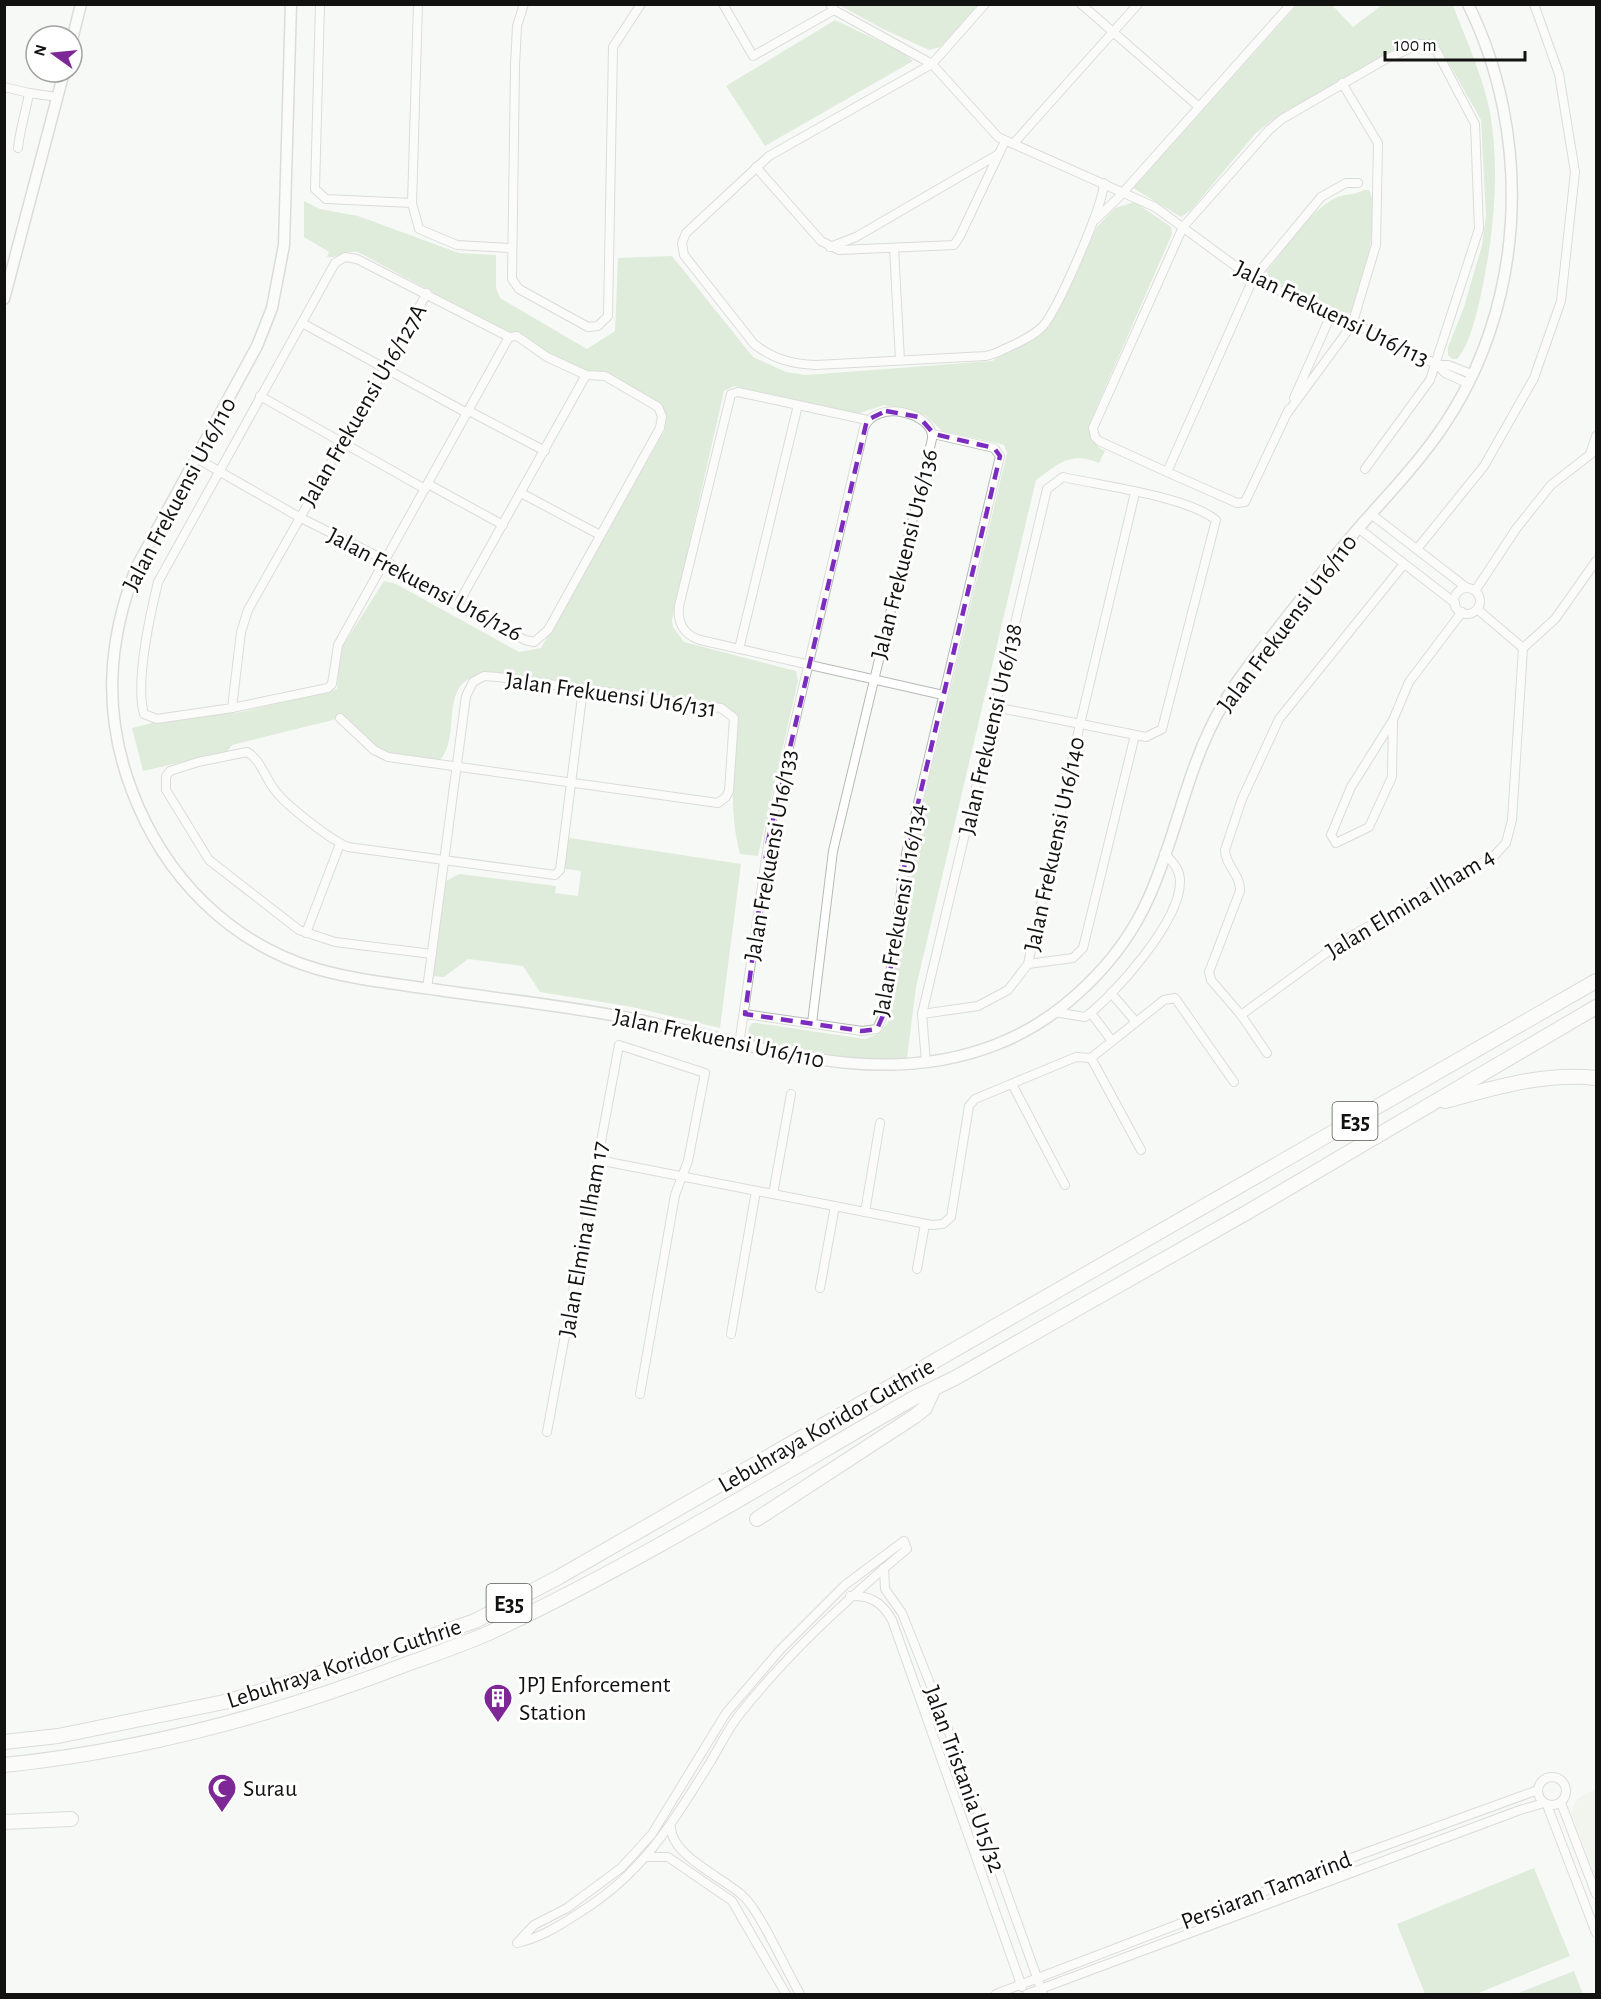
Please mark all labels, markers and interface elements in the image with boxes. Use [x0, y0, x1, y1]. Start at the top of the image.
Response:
north arrow [24, 24, 84, 84]
scale bar [1385, 24, 1524, 62]
text: 100 m [1394, 37, 1437, 55]
text: N [31, 43, 50, 58]
street label: Jalan Frekuensi U16/113 [1231, 257, 1432, 371]
street label: Jalan Frekuensi U16/127A [296, 300, 432, 511]
street label: Jalan Frekuensi U16/110 [119, 394, 241, 595]
street label: Jalan Frekuensi U16/136 [867, 447, 943, 662]
street label: Jalan Frekuensi U16/126 [323, 523, 526, 646]
street label: Jalan Frekuensi U16/110 [1213, 530, 1362, 717]
street label: Jalan Frekuensi U16/138 [955, 621, 1027, 837]
street label: Jalan Frekuensi U16/131 [504, 668, 718, 722]
street label: Jalan Frekuensi U16/140 [1021, 735, 1089, 954]
street label: Jalan Frekuensi U16/133 [741, 748, 801, 963]
street label: Jalan Frekuensi U16/134 [869, 802, 931, 1019]
street label: Jalan Elmina Ilham 4 [1322, 844, 1499, 963]
street label: Jalan Frekuensi U16/110 [611, 1005, 827, 1073]
road number: E35 [1332, 1102, 1378, 1140]
street label: Jalan Elmina Ilham 17 [555, 1140, 613, 1339]
street label: Lebuhraya Koridor Guthrie [715, 1354, 938, 1497]
road number: E35 [486, 1584, 532, 1622]
street label: Lebuhraya Koridor Guthrie [224, 1615, 464, 1713]
place label: JPJ Enforcement Station [519, 1673, 671, 1725]
building icon: JPJ Enforcement Station [482, 1682, 514, 1724]
street label: Jalan Tristania U15/32 [919, 1683, 1009, 1876]
mosque icon: Surau [206, 1772, 238, 1814]
place label: Surau [243, 1777, 297, 1801]
street label: Persiaran Tamarind [1178, 1847, 1355, 1934]

